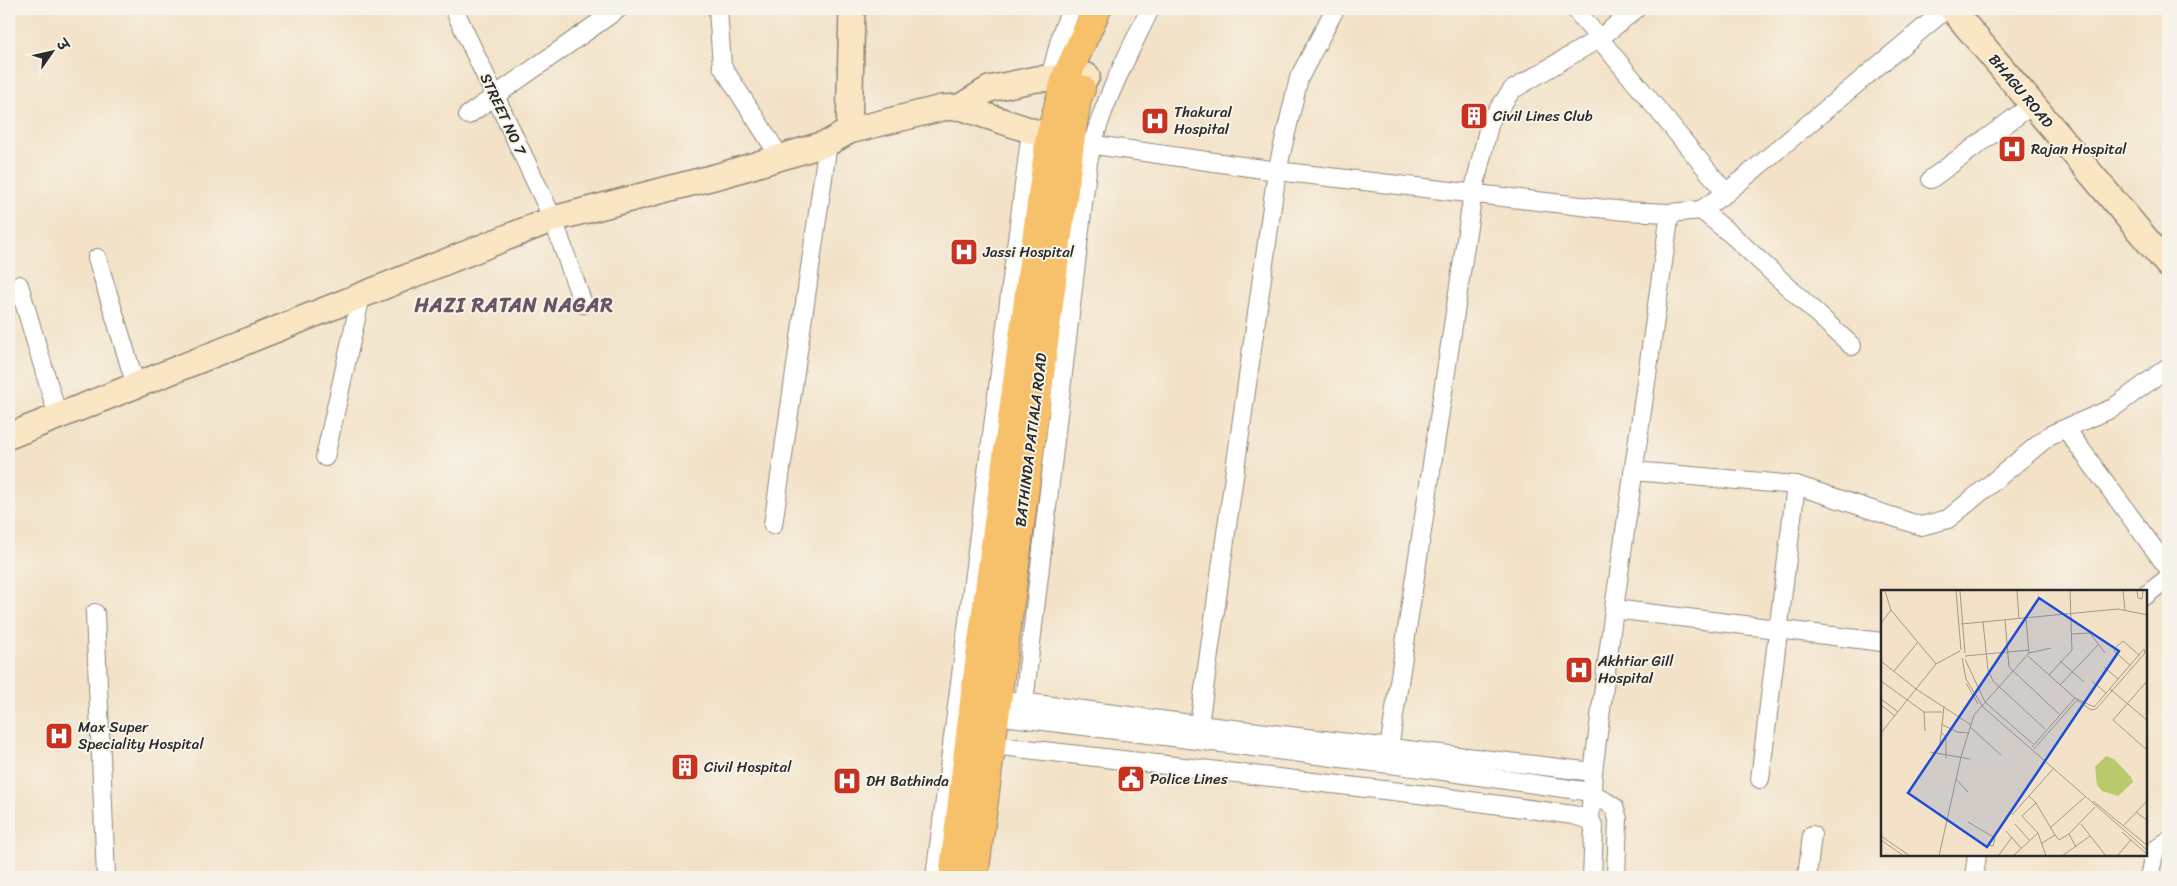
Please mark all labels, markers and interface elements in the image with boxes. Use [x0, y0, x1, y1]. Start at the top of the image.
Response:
north arrow [28, 28, 78, 78]
text: उ [48, 32, 76, 57]
street label: BHAGU ROAD [1982, 48, 2060, 134]
street label: STREET NO 7 [473, 69, 534, 161]
place label: Thakural Hospital [1174, 99, 1232, 142]
building icon: Civil Lines Club [1459, 101, 1489, 131]
place label: Civil Lines Club [1493, 103, 1593, 129]
hospital icon: Thakural Hospital [1140, 106, 1170, 136]
hospital icon: Rajan Hospital [1997, 134, 2027, 164]
place label: Rajan Hospital [2031, 136, 2127, 162]
hospital icon: Jassi Hospital [949, 237, 979, 267]
place label: Jassi Hospital [982, 239, 1075, 265]
district label: HAZI RATAN NAGAR [413, 288, 614, 323]
street label: BATHINDA PATIALA ROAD [1007, 352, 1055, 528]
inset map [1881, 590, 2147, 856]
place label: Akhtiar Gill Hospital [1597, 648, 1674, 691]
hospital icon: Akhtiar Gill Hospital [1564, 655, 1594, 685]
place label: Max Super Speciality Hospital [78, 714, 204, 757]
hospital icon: Max Super Speciality Hospital [44, 721, 74, 751]
building icon: Civil Hospital [670, 752, 700, 782]
place label: Civil Hospital [704, 754, 792, 780]
public building icon: Police Lines [1116, 764, 1146, 794]
hospital icon: DH Bathinda [832, 766, 862, 796]
place label: Police Lines [1150, 766, 1228, 792]
place label: DH Bathinda [866, 768, 949, 794]

